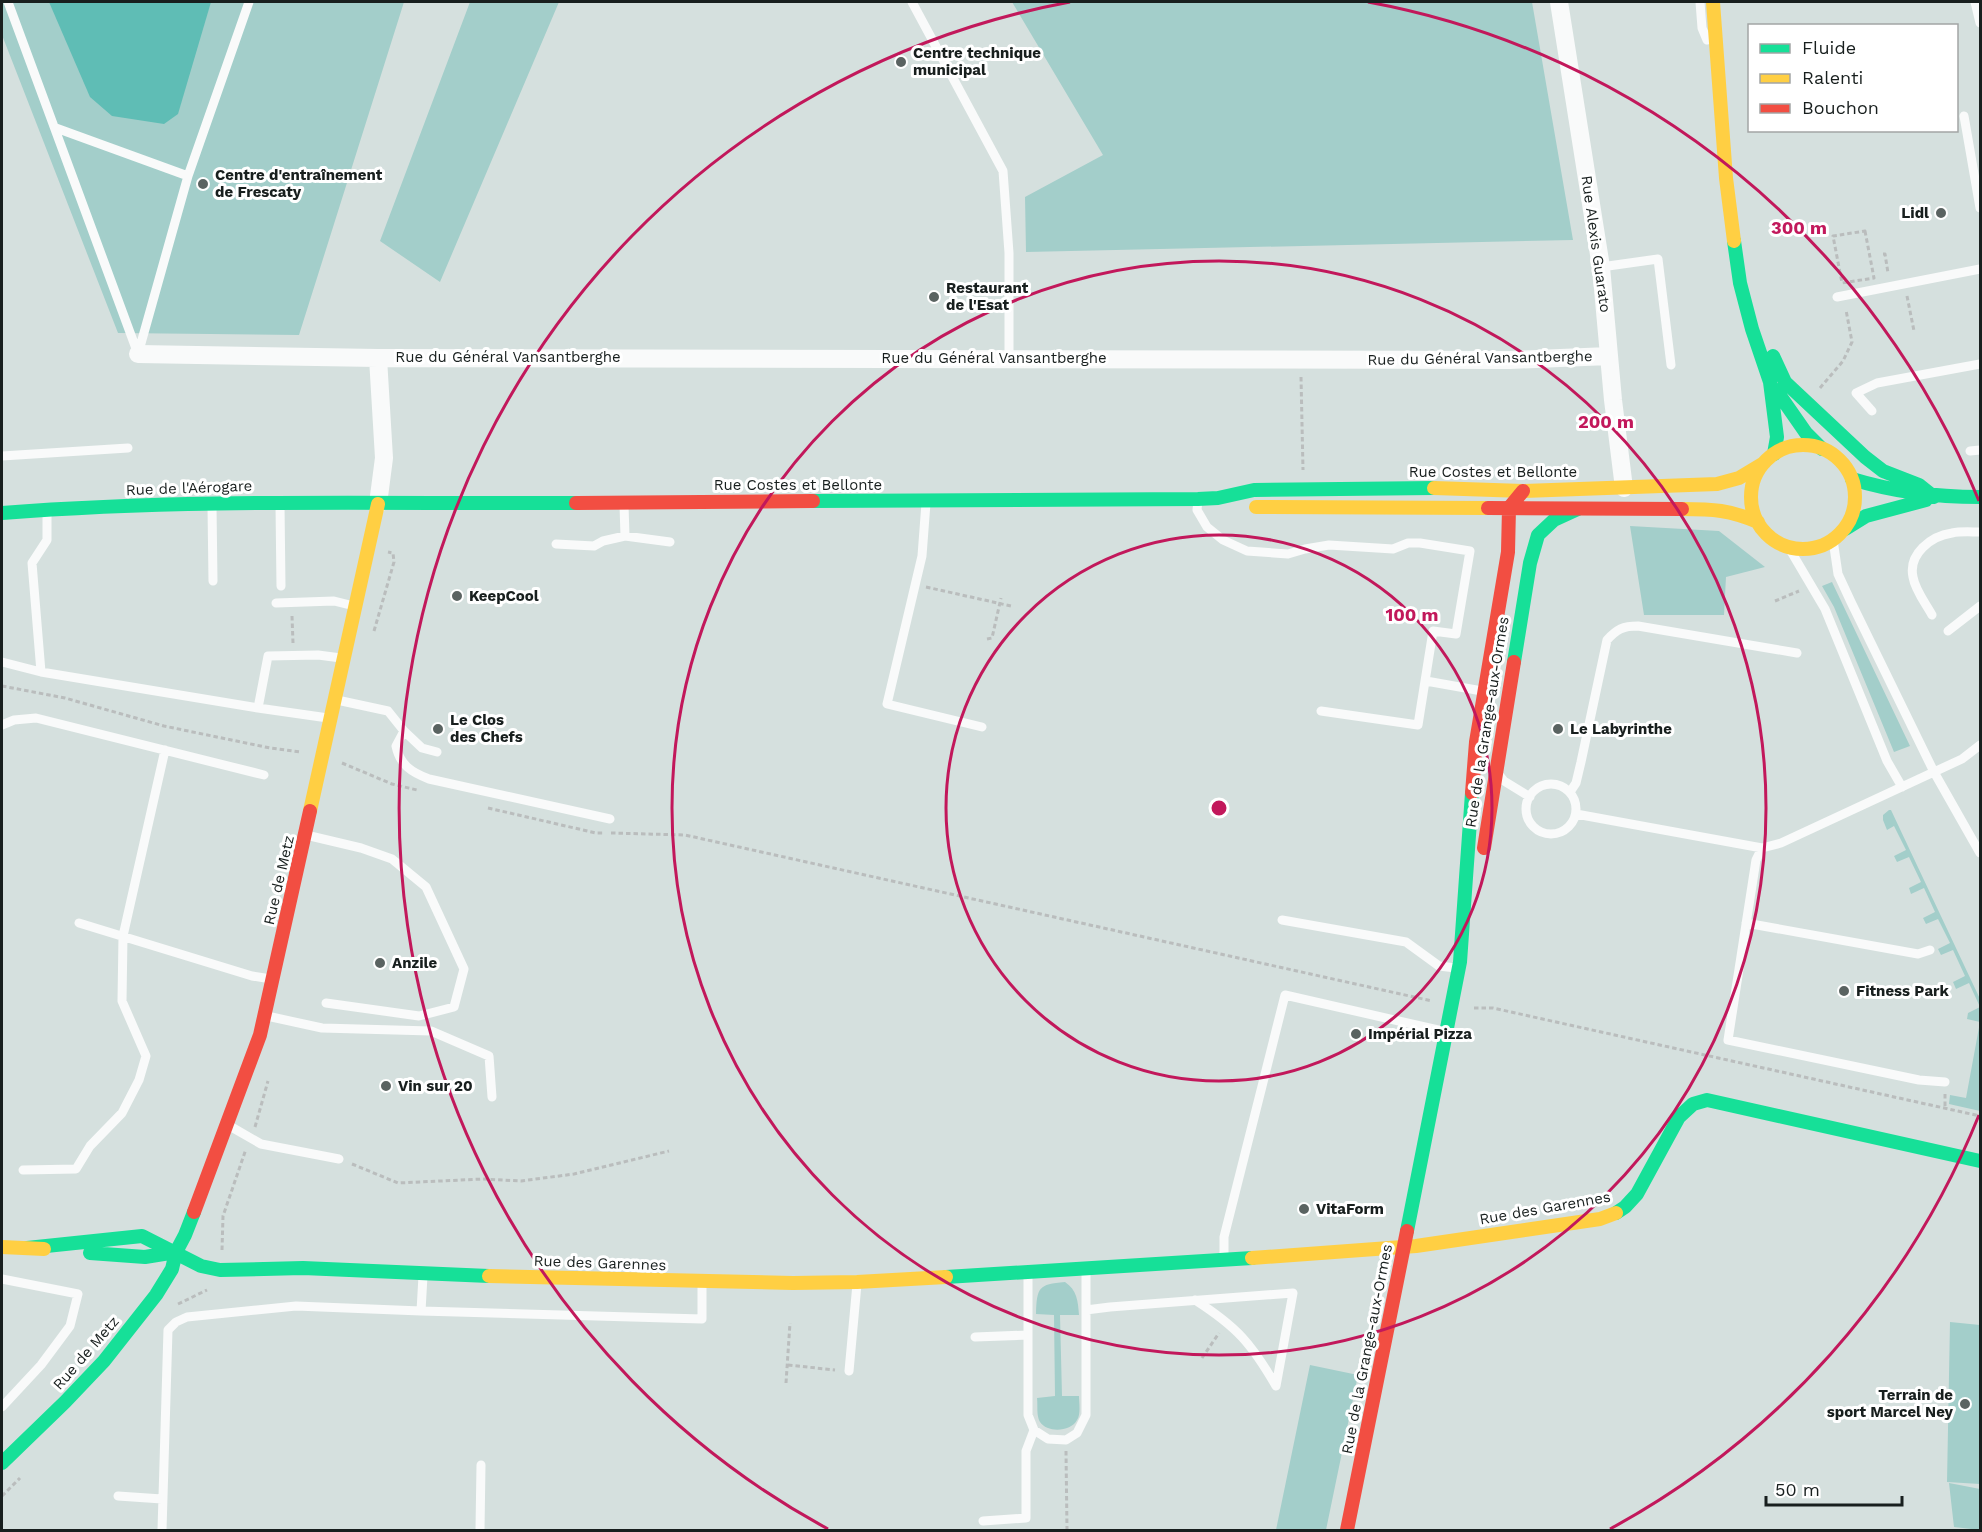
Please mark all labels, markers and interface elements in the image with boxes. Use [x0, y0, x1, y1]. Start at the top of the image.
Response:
legend [1748, 24, 1958, 132]
text: Fluide [1802, 37, 1856, 58]
place label: Centre technique municipal [913, 44, 1041, 79]
marker: Centre technique municipal [894, 55, 908, 69]
text: Ralenti [1802, 67, 1863, 88]
text: Bouchon [1802, 97, 1879, 118]
place label: Centre d'entraînement de Frescaty [215, 166, 383, 201]
street label: Rue Alexis Guarato [1577, 174, 1615, 314]
marker: Centre d'entraînement de Frescaty [196, 177, 210, 191]
place label: Lidl [1901, 204, 1929, 222]
marker: Lidl [1934, 206, 1948, 220]
text: 300 m [1771, 217, 1827, 238]
place label: Restaurant de l'Esat [946, 279, 1029, 314]
marker: Restaurant de l'Esat [927, 290, 941, 304]
street label: Rue du Général Vansantberghe [1367, 347, 1593, 369]
street label: Rue du Général Vansantberghe [395, 348, 621, 366]
street label: Rue du Général Vansantberghe [881, 349, 1107, 367]
text: 200 m [1578, 411, 1634, 432]
street label: Rue Costes et Bellonte [1409, 463, 1577, 481]
street label: Rue Costes et Bellonte [714, 476, 882, 494]
street label: Rue de l'Aérogare [125, 477, 253, 499]
place label: KeepCool [469, 587, 539, 605]
marker: KeepCool [450, 589, 464, 603]
text: 100 m [1385, 604, 1439, 625]
street label: Rue de la Grange-aux-Ormes [1461, 615, 1513, 829]
place label: Le Clos des Chefs [450, 711, 523, 746]
place label: Le Labyrinthe [1570, 720, 1672, 738]
marker: Le Clos des Chefs [431, 722, 445, 736]
marker: Le Labyrinthe [1551, 722, 1565, 736]
centre of rings [1209, 798, 1229, 818]
street label: Rue de Metz [260, 833, 298, 927]
place label: Anzile [392, 954, 437, 972]
marker: Anzile [373, 956, 387, 970]
place label: Fitness Park [1856, 982, 1950, 1000]
marker: Fitness Park [1837, 984, 1851, 998]
place label: Impérial Pizza [1368, 1025, 1472, 1043]
marker: Impérial Pizza [1349, 1027, 1363, 1041]
place label: Vin sur 20 [398, 1077, 473, 1095]
marker: Vin sur 20 [379, 1079, 393, 1093]
street label: Rue des Garennes [1478, 1188, 1612, 1228]
place label: VitaForm [1316, 1200, 1384, 1218]
marker: VitaForm [1297, 1202, 1311, 1216]
street label: Rue de la Grange-aux-Ormes [1338, 1243, 1396, 1455]
street label: Rue des Garennes [533, 1252, 667, 1274]
street label: Rue de Metz [49, 1313, 123, 1393]
place label: Terrain de sport Marcel Ney [1827, 1386, 1954, 1421]
marker: Terrain de sport Marcel Ney [1958, 1397, 1972, 1411]
scale bar [1766, 1469, 1902, 1507]
text: 50 m [1775, 1479, 1820, 1500]

